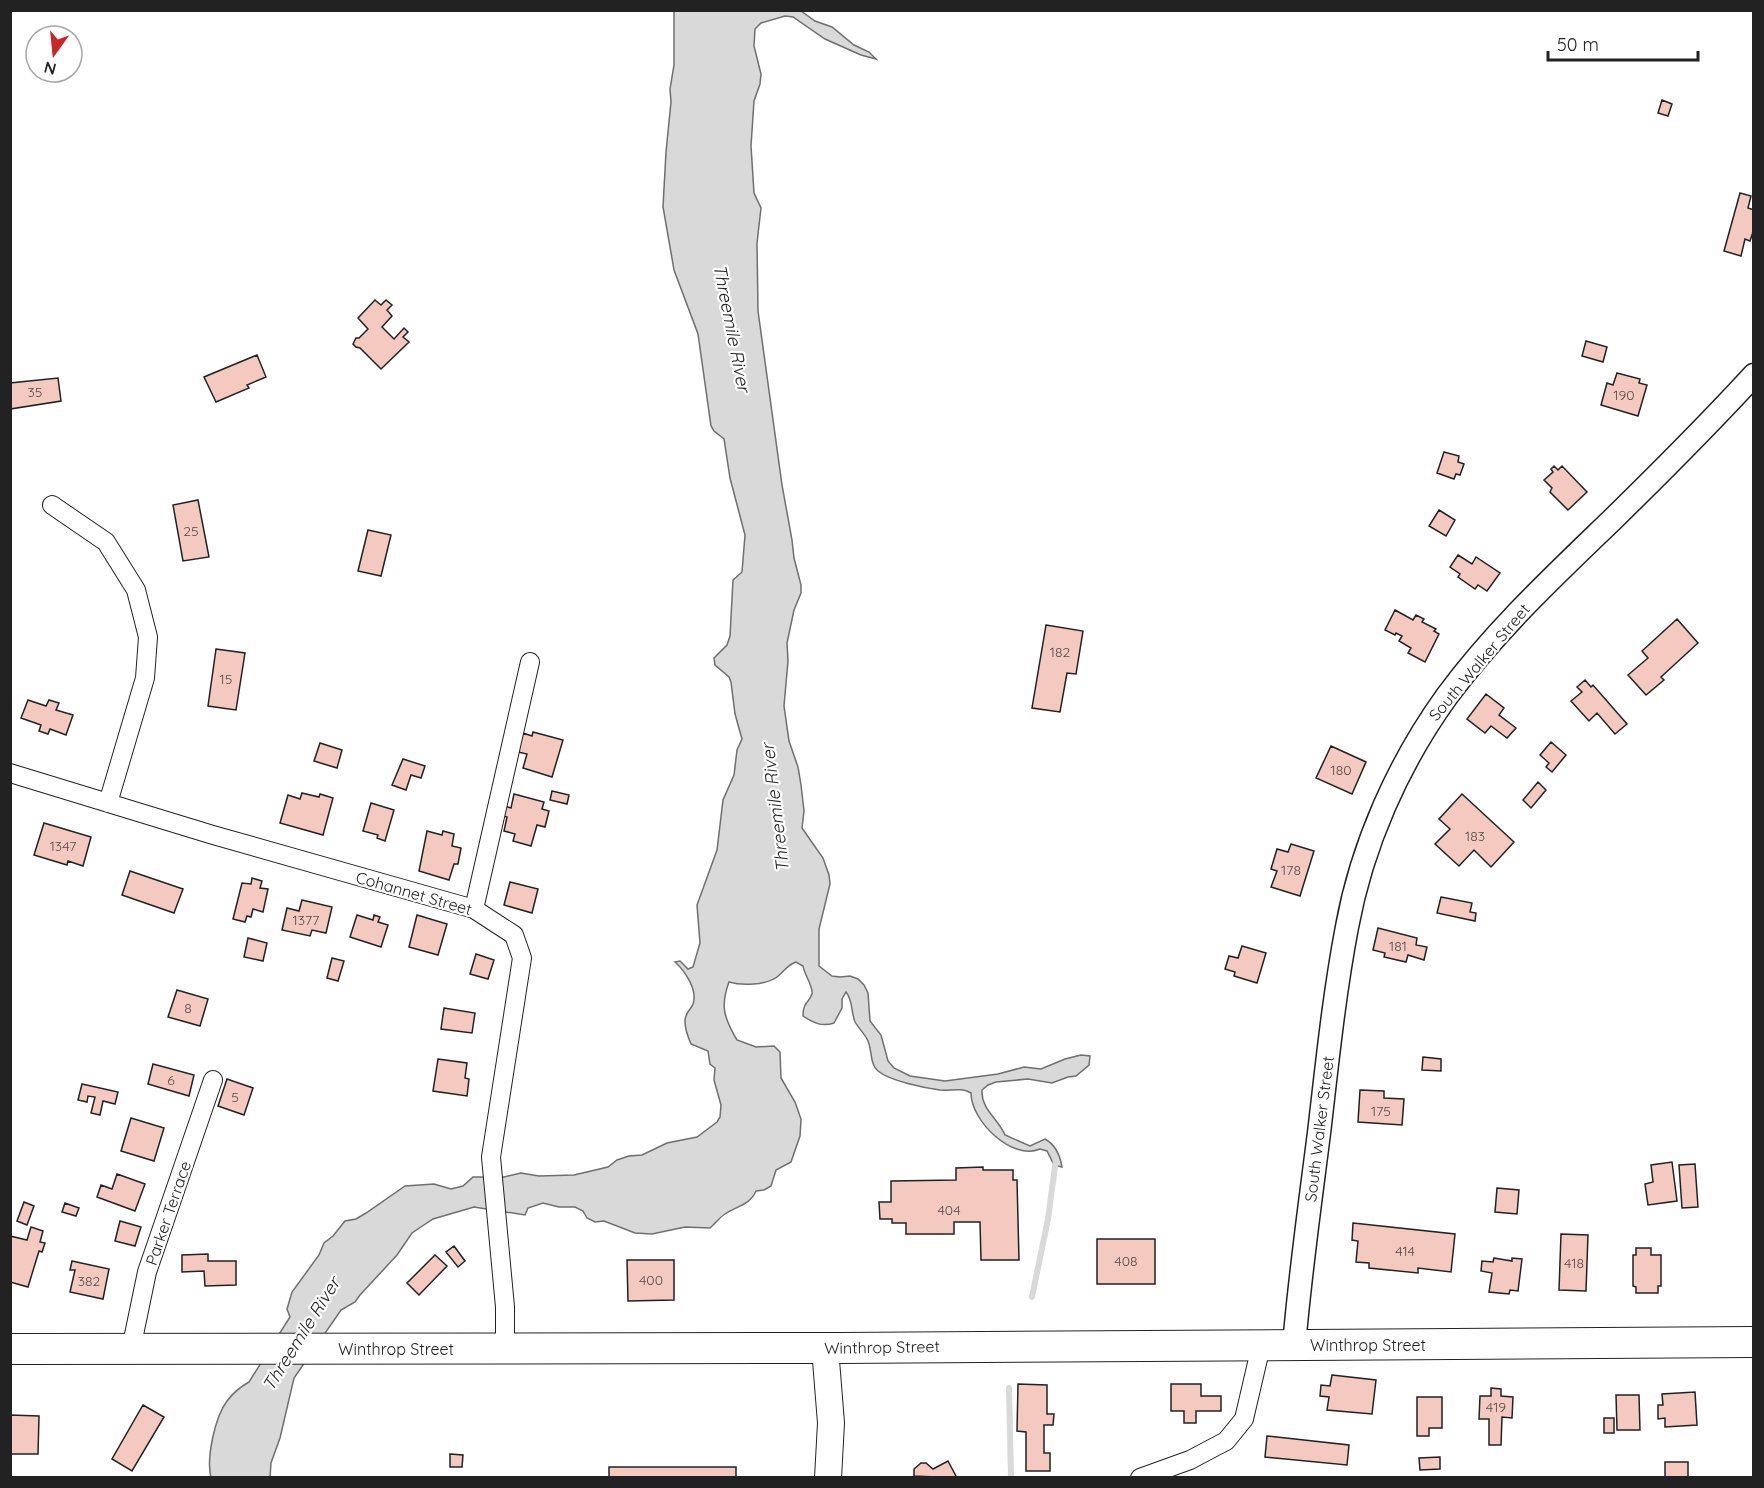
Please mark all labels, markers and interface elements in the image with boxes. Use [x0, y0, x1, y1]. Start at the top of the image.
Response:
north arrow [24, 24, 84, 84]
scale bar [1548, 24, 1698, 62]
text: 50 m [1557, 33, 1599, 56]
text: N [42, 57, 58, 80]
water label: Threemile River [708, 262, 756, 396]
house number: 35 [28, 383, 42, 401]
house number: 190 [1613, 386, 1635, 404]
house number: 25 [183, 522, 199, 540]
street label: South Walker Street [1424, 599, 1534, 725]
house number: 182 [1050, 643, 1070, 661]
house number: 15 [220, 670, 232, 688]
water label: Threemile River [755, 740, 794, 874]
house number: 180 [1330, 761, 1352, 779]
house number: 183 [1465, 827, 1485, 845]
house number: 1347 [50, 837, 76, 855]
house number: 178 [1281, 861, 1301, 879]
street label: Cohannet Street [354, 867, 474, 919]
house number: 1377 [293, 911, 319, 929]
house number: 181 [1389, 937, 1407, 955]
house number: 8 [184, 999, 192, 1017]
street label: South Walker Street [1300, 1055, 1338, 1203]
house number: 6 [167, 1071, 175, 1089]
house number: 5 [231, 1088, 239, 1106]
house number: 175 [1371, 1102, 1391, 1120]
street label: Parker Terrace [141, 1158, 195, 1268]
house number: 404 [937, 1201, 961, 1219]
house number: 414 [1395, 1242, 1415, 1260]
house number: 408 [1114, 1252, 1138, 1270]
house number: 418 [1564, 1254, 1584, 1272]
water label: Threemile River [257, 1271, 346, 1395]
house number: 400 [639, 1271, 663, 1289]
house number: 382 [78, 1272, 101, 1290]
street label: Winthrop Street [1310, 1335, 1426, 1355]
street label: Winthrop Street [824, 1336, 940, 1358]
street label: Winthrop Street [338, 1339, 454, 1359]
house number: 419 [1486, 1398, 1506, 1416]

